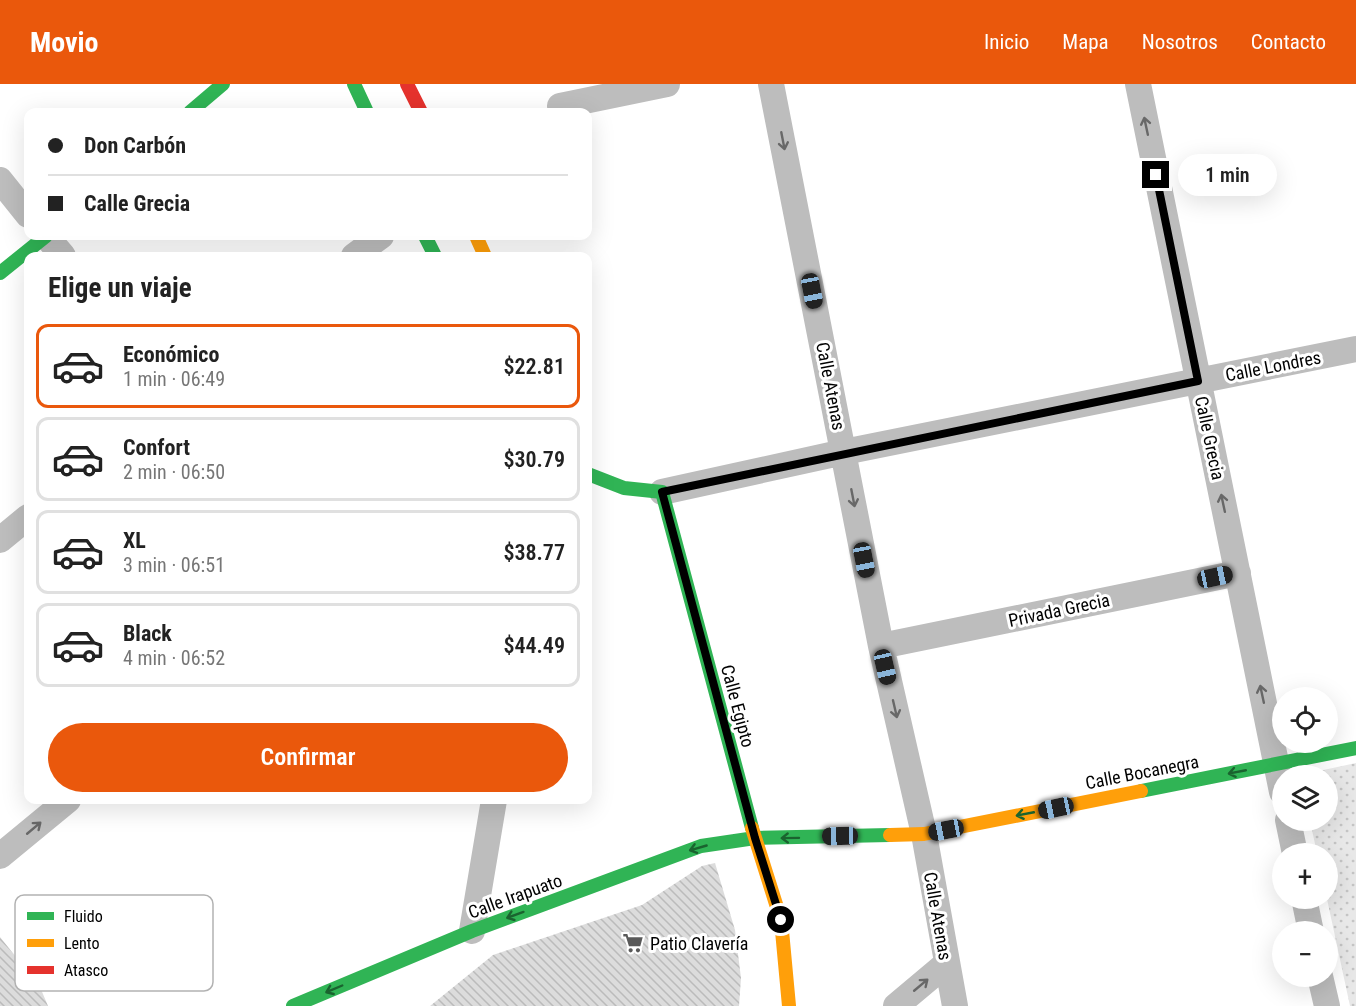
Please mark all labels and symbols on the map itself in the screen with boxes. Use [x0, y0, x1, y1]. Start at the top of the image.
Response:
one-way arrow [1140, 117, 1152, 136]
one-way arrow [778, 131, 789, 151]
callout: 1 min [1177, 154, 1276, 196]
route end [1142, 161, 1169, 188]
car [800, 272, 824, 310]
street label: Calle Atenas [812, 340, 850, 432]
street label: Calle Londres [1223, 346, 1323, 386]
street label: Calle Grecia [1191, 394, 1229, 482]
one-way arrow [848, 487, 859, 507]
one-way arrow [1217, 493, 1228, 513]
car [852, 541, 876, 579]
car [1196, 564, 1234, 590]
street label: Privada Grecia [1006, 589, 1112, 631]
car [872, 647, 898, 687]
street label: Calle Egipto [717, 662, 759, 750]
one-way arrow [1256, 684, 1267, 704]
one-way arrow [890, 699, 901, 719]
street label: Calle Bocanegra [1083, 751, 1201, 793]
one-way arrow [1228, 767, 1247, 778]
car [1037, 795, 1075, 821]
one-way arrow [1016, 809, 1035, 820]
car [927, 818, 965, 842]
one-way arrow [26, 821, 42, 834]
car [822, 827, 858, 845]
one-way arrow [781, 832, 801, 843]
one-way arrow [689, 843, 708, 854]
street label: Calle Irapuato [465, 869, 565, 923]
street label: Calle Atenas [920, 870, 956, 962]
legend [15, 895, 213, 991]
route start [767, 906, 794, 933]
text: Fluido [64, 907, 103, 926]
one-way arrow [506, 910, 525, 921]
supermarket icon: Patio Clavería [621, 931, 645, 955]
place label: Patio Clavería [650, 933, 748, 954]
text: Lento [64, 934, 99, 953]
text: Atasco [64, 961, 108, 980]
one-way arrow [913, 978, 928, 992]
one-way arrow [326, 984, 344, 995]

